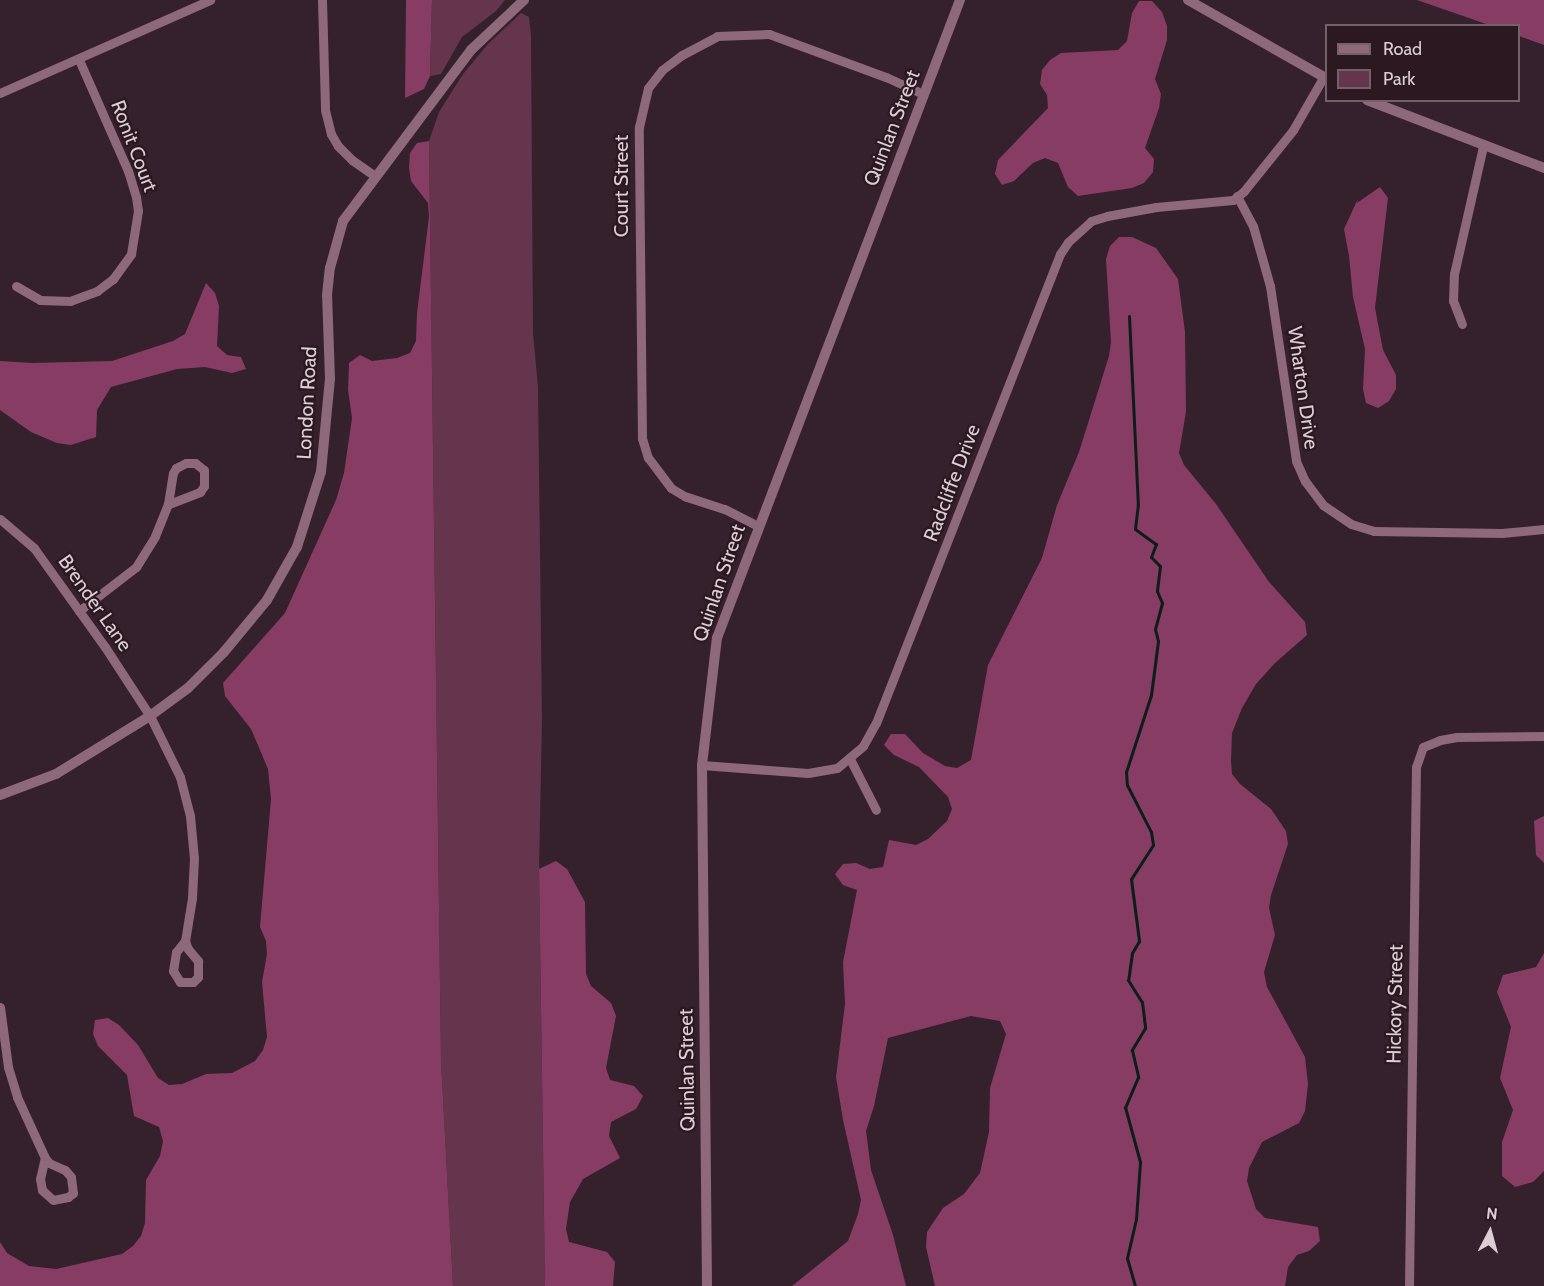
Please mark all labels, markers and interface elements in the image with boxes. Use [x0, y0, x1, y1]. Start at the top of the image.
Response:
legend [1325, 24, 1520, 102]
text: Road [1383, 38, 1422, 60]
street label: Quinlan Street [859, 66, 925, 190]
text: Park [1383, 68, 1415, 90]
street label: Ronit Court [106, 97, 162, 195]
street label: Court Street [609, 135, 633, 237]
street label: Wharton Drive [1282, 325, 1324, 451]
street label: London Road [292, 346, 322, 460]
street label: Radcliffe Drive [919, 421, 985, 545]
street label: Quinlan Street [688, 521, 750, 645]
street label: Brender Lane [53, 550, 137, 656]
street label: Hickory Street [1382, 944, 1408, 1064]
street label: Quinlan Street [674, 1008, 700, 1132]
north arrow [1460, 1202, 1520, 1262]
text: N [1485, 1204, 1499, 1224]

